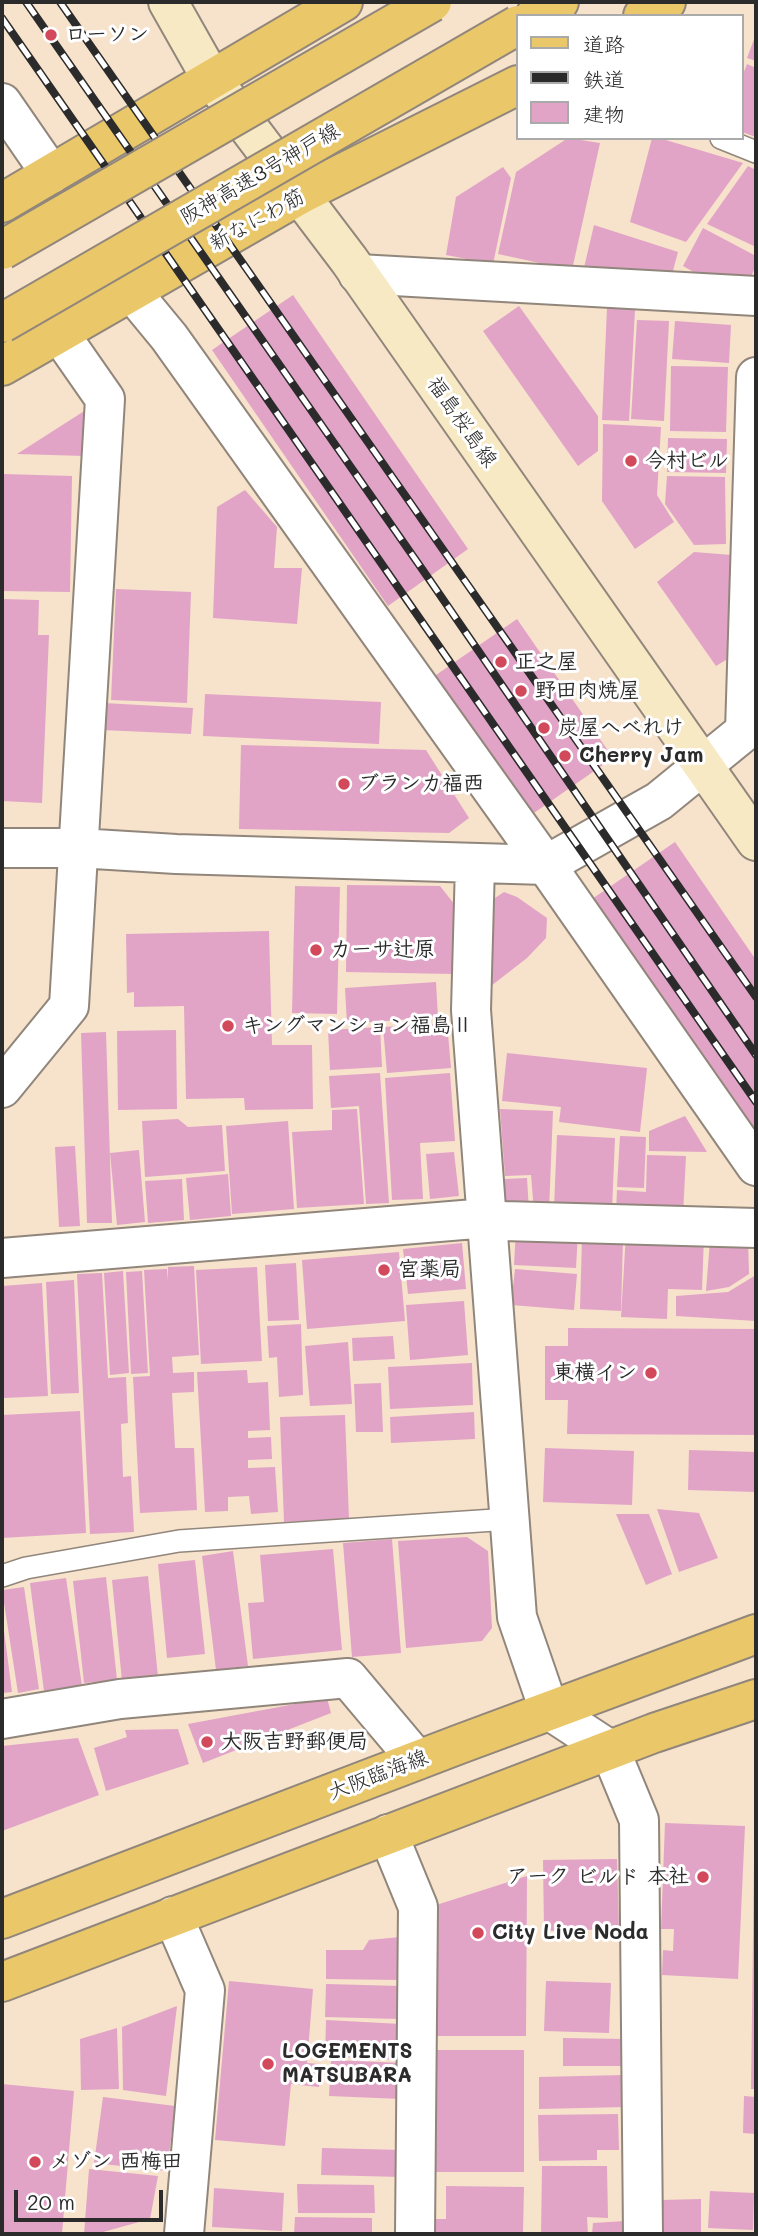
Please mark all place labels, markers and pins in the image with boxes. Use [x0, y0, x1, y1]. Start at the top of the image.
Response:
place label: ローソン [65, 22, 149, 48]
marker: ローソン [43, 27, 59, 43]
place label: 今村ビル [645, 448, 729, 474]
marker: 今村ビル [623, 453, 639, 469]
place label: 正之屋 [515, 649, 578, 675]
marker: 正之屋 [493, 654, 509, 670]
place label: 野田肉焼屋 [535, 678, 640, 704]
marker: 野田肉焼屋 [513, 683, 529, 699]
place label: 炭屋へべれけ [558, 715, 684, 741]
marker: 炭屋へべれけ [536, 720, 552, 736]
place label: Cherry Jam [579, 743, 704, 769]
marker: Cherry Jam [557, 748, 573, 764]
place label: ブランカ福西 [358, 771, 484, 797]
marker: ブランカ福西 [336, 776, 352, 792]
place label: カーサ辻原 [330, 937, 435, 963]
marker: カーサ辻原 [308, 942, 324, 958]
place label: キングマンション福島Ⅱ [242, 1013, 473, 1039]
marker: キングマンション福島Ⅱ [220, 1018, 236, 1034]
place label: 宮薬局 [398, 1257, 461, 1283]
marker: 宮薬局 [376, 1262, 392, 1278]
place label: 東横イン [553, 1360, 637, 1386]
marker: 東横イン [643, 1365, 659, 1381]
place label: 大阪吉野郵便局 [221, 1729, 368, 1755]
marker: 大阪吉野郵便局 [199, 1734, 215, 1750]
place label: アーク ビルド 本社 [507, 1864, 689, 1890]
marker: アーク ビルド 本社 [695, 1869, 711, 1885]
place label: City Live Noda [492, 1920, 649, 1946]
marker: City Live Noda [470, 1925, 486, 1941]
place label: LOGEMENTS MATSUBARA [282, 2039, 413, 2089]
marker: LOGEMENTS MATSUBARA [260, 2056, 276, 2072]
place label: メゾン 西梅田 [49, 2149, 183, 2175]
marker: メゾン 西梅田 [27, 2154, 43, 2170]

